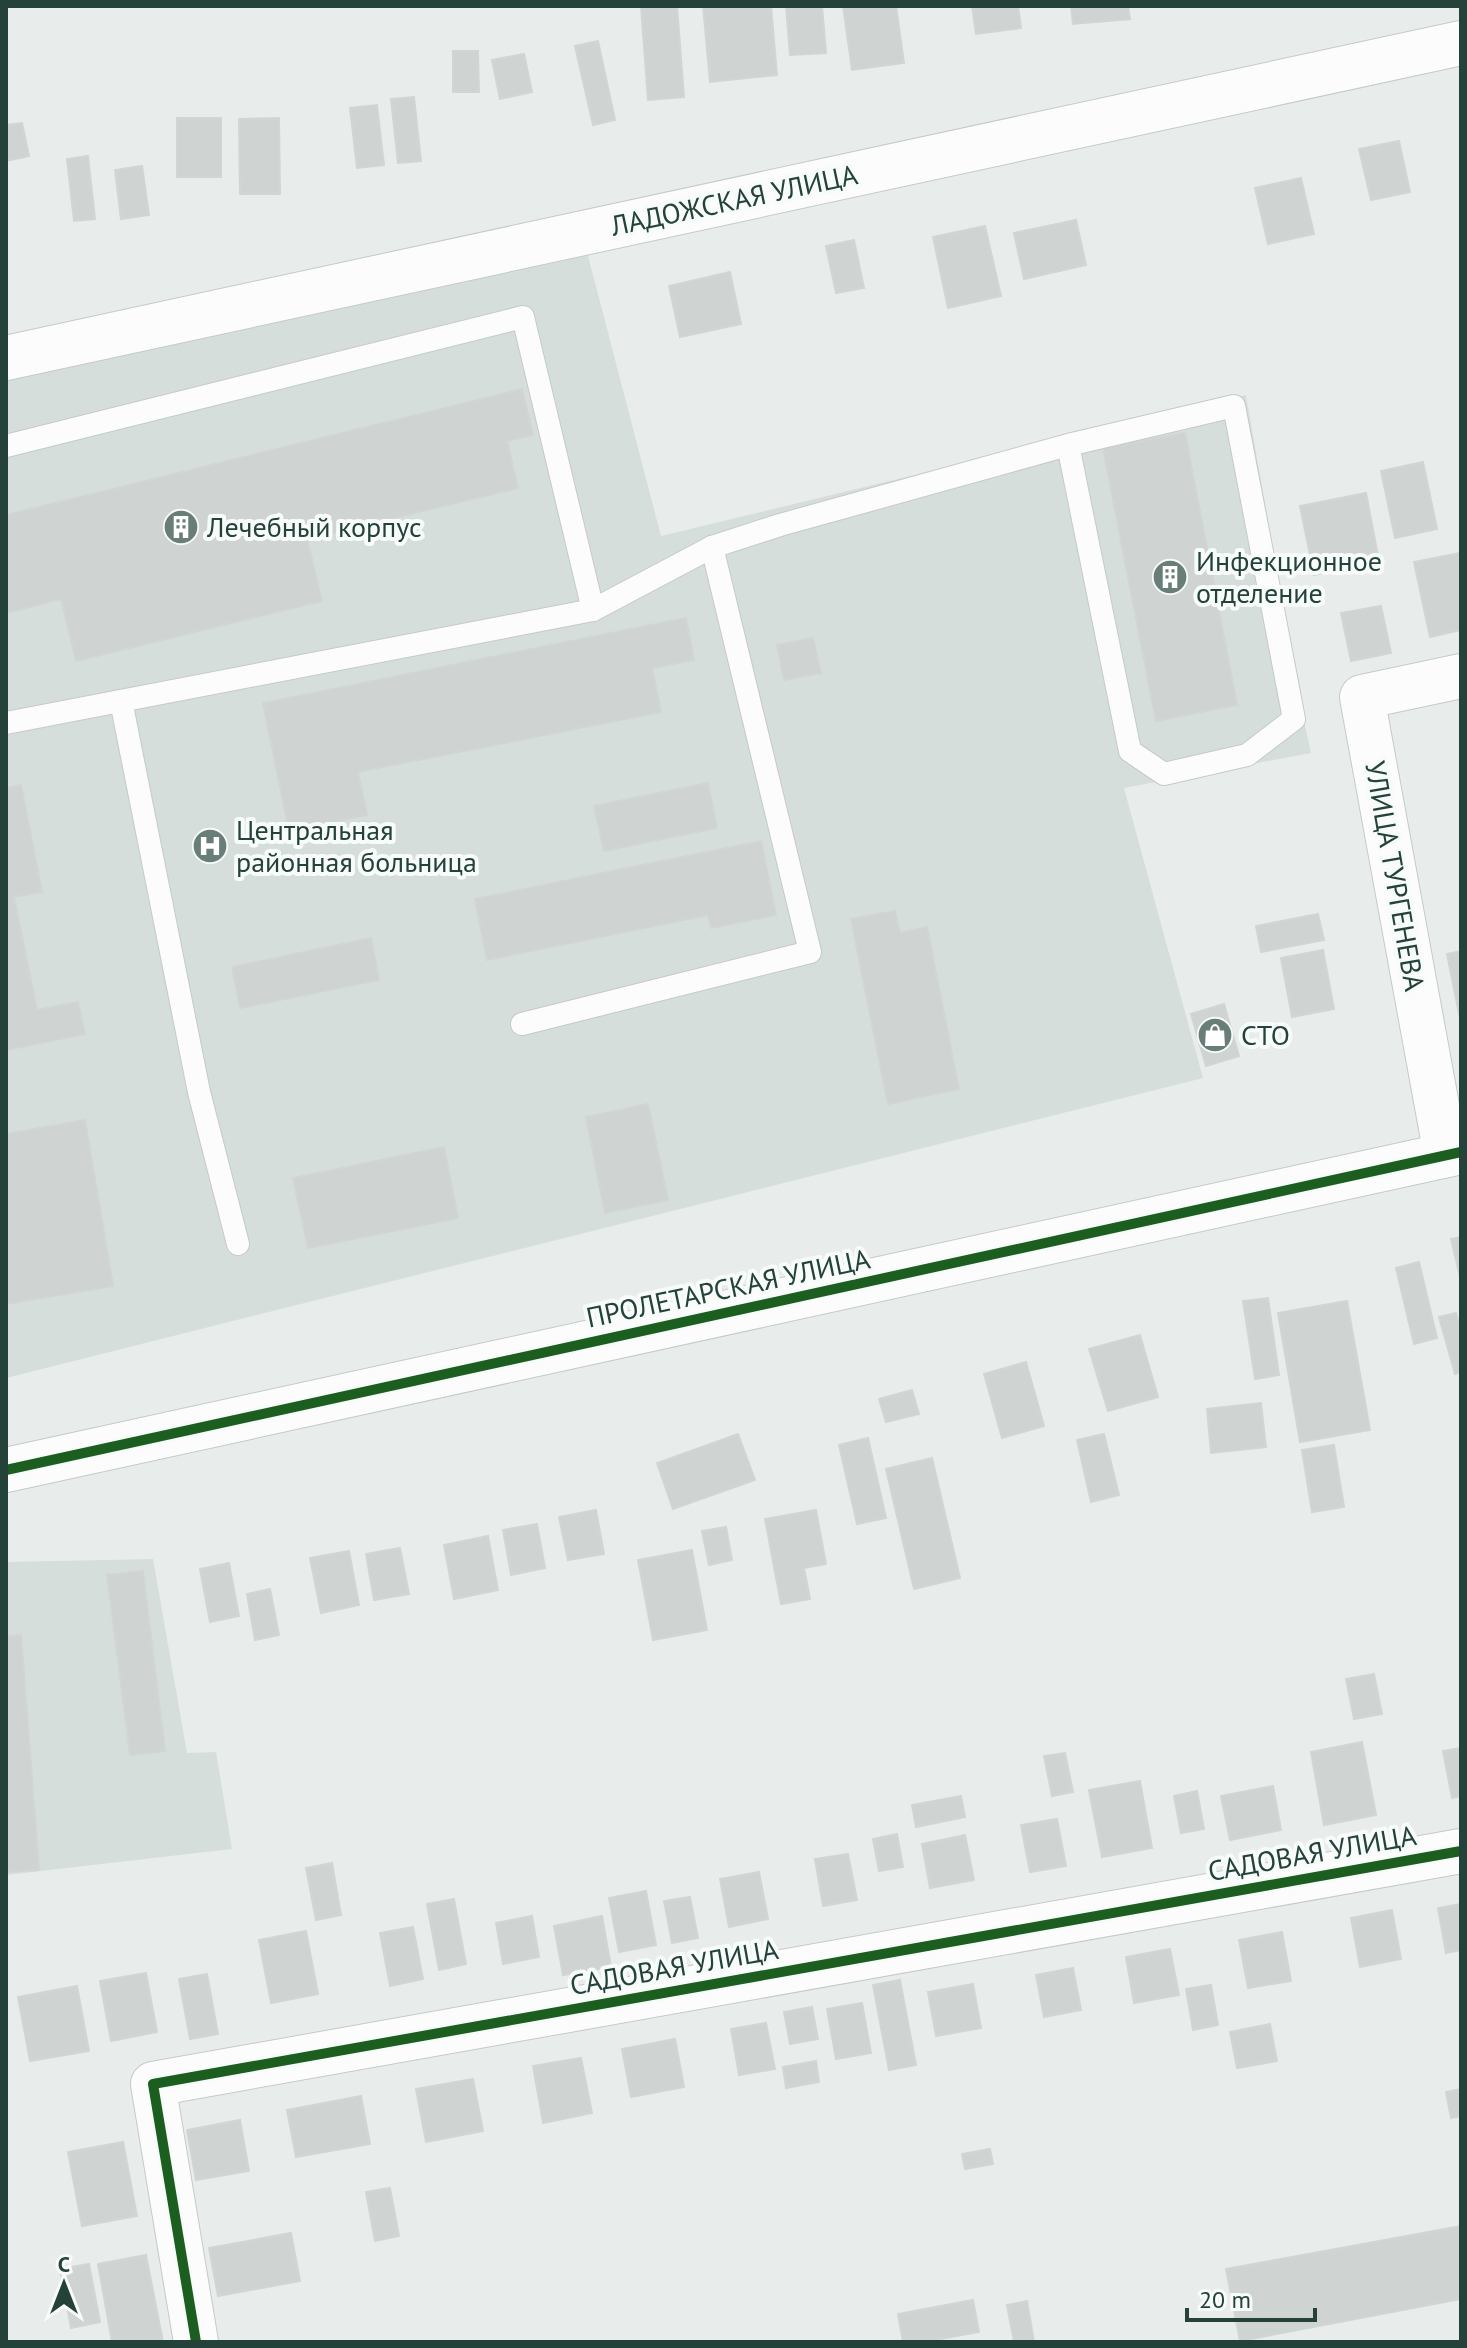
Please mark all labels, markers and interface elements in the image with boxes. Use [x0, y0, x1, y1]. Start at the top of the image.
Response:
street label: ЛАДОЖСКАЯ УЛИЦА [606, 155, 861, 244]
building icon: Лечебный корпус [162, 508, 200, 546]
place label: Лечебный корпус [206, 508, 422, 545]
place label: Инфекционное отделение [1196, 542, 1382, 611]
building icon: Инфекционное отделение [1151, 558, 1189, 596]
street label: УЛИЦА ТУРГЕНЕВА [1357, 758, 1434, 994]
place label: Центральная районная больница [236, 811, 477, 880]
hospital icon: Центральная районная больница [191, 827, 229, 865]
shop icon: СТО [1196, 1016, 1234, 1054]
place label: СТО [1241, 1016, 1290, 1053]
street label: ПРОЛЕТАРСКАЯ УЛИЦА [583, 1239, 874, 1336]
street label: САДОВАЯ УЛИЦА [1205, 1816, 1420, 1889]
street label: САДОВАЯ УЛИЦА [567, 1930, 782, 2003]
north arrow [24, 2244, 104, 2324]
text: С [58, 2250, 70, 2278]
scale bar [1187, 2272, 1315, 2322]
text: 20 m [1199, 2284, 1251, 2315]

